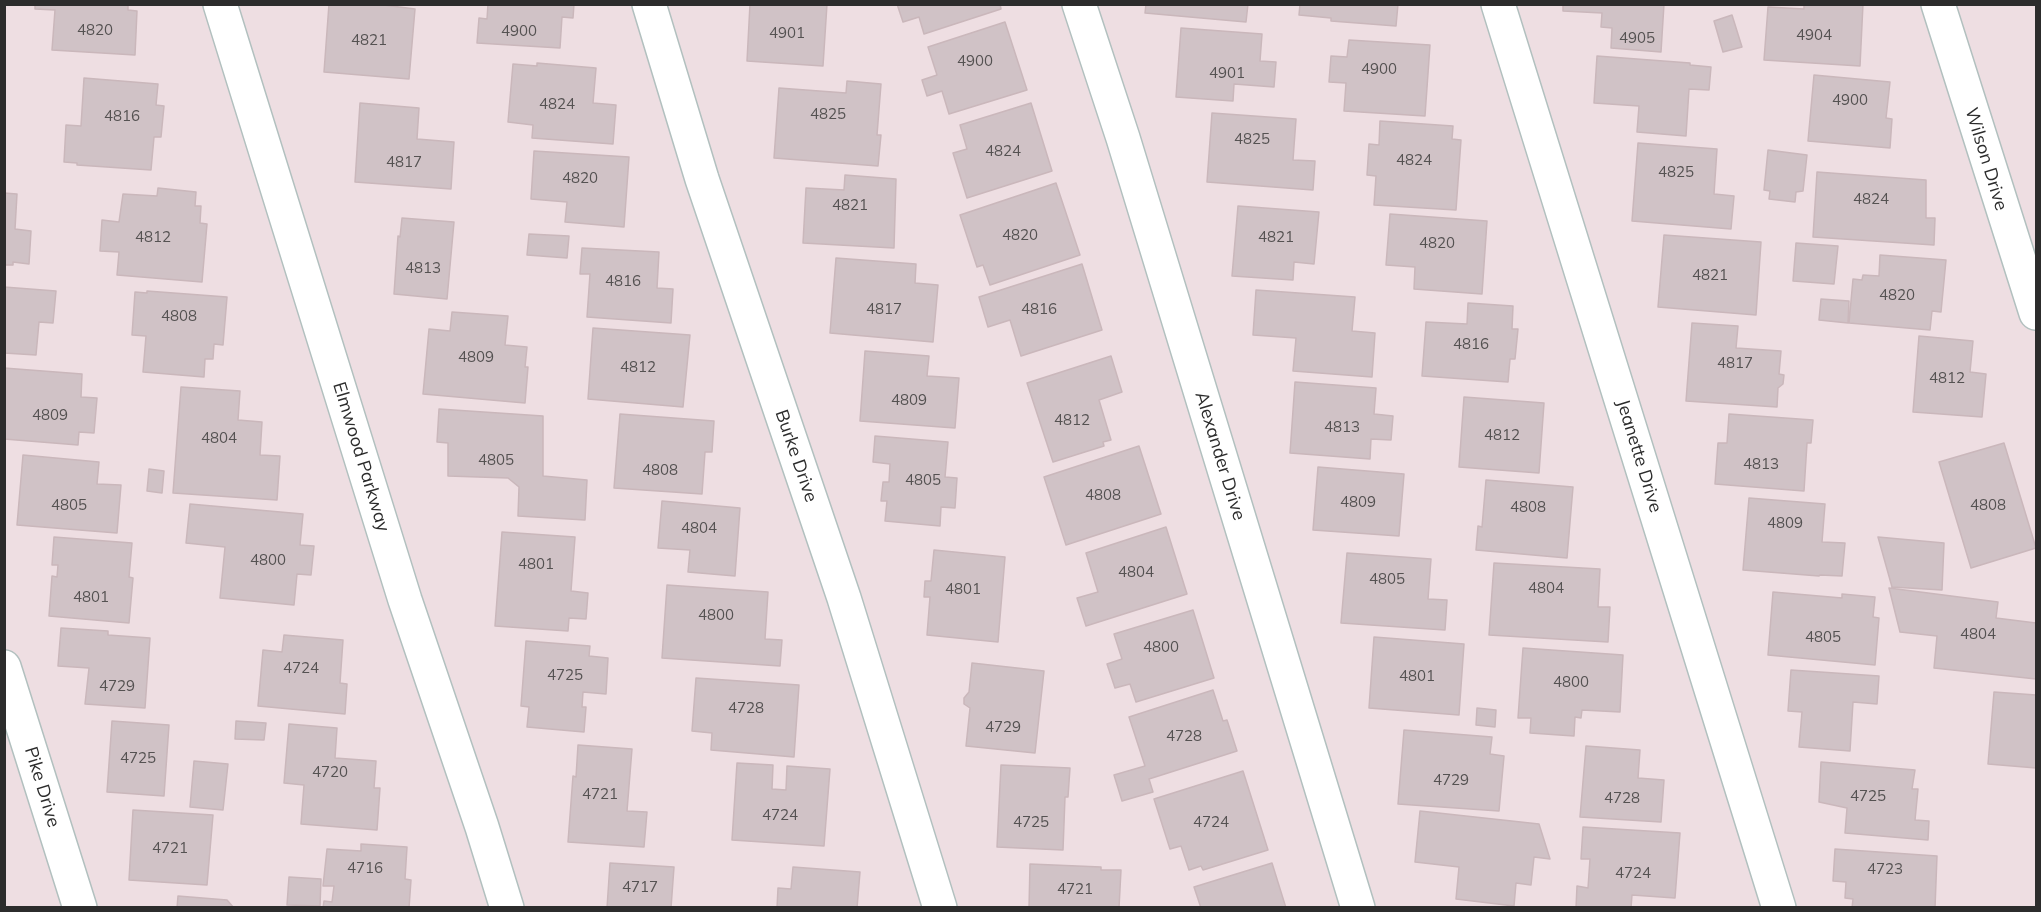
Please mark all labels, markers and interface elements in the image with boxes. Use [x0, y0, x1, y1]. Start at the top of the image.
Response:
house number: 4820 [77, 21, 113, 39]
house number: 4900 [501, 22, 537, 40]
house number: 4901 [769, 24, 805, 42]
house number: 4904 [1796, 26, 1832, 44]
house number: 4905 [1619, 29, 1655, 47]
house number: 4821 [351, 31, 387, 49]
house number: 4900 [957, 52, 993, 70]
house number: 4900 [1361, 60, 1397, 78]
house number: 4901 [1209, 64, 1245, 82]
house number: 4900 [1832, 91, 1868, 109]
house number: 4824 [539, 95, 575, 113]
house number: 4825 [810, 105, 846, 123]
street label: Wilson Drive [1960, 105, 2012, 213]
house number: 4816 [104, 107, 140, 125]
house number: 4825 [1234, 130, 1270, 148]
house number: 4824 [985, 142, 1021, 160]
house number: 4824 [1396, 151, 1432, 169]
house number: 4817 [386, 153, 422, 171]
house number: 4825 [1658, 163, 1694, 181]
house number: 4820 [562, 169, 598, 187]
house number: 4824 [1853, 190, 1889, 208]
house number: 4821 [832, 196, 868, 214]
house number: 4820 [1002, 226, 1038, 244]
house number: 4812 [135, 228, 171, 246]
house number: 4821 [1258, 228, 1294, 246]
house number: 4820 [1419, 234, 1455, 252]
house number: 4813 [405, 259, 441, 277]
house number: 4821 [1692, 266, 1728, 284]
house number: 4816 [605, 272, 641, 290]
house number: 4820 [1879, 286, 1915, 304]
house number: 4817 [866, 300, 902, 318]
house number: 4816 [1021, 300, 1057, 318]
house number: 4808 [161, 307, 197, 325]
house number: 4816 [1453, 335, 1489, 353]
house number: 4809 [458, 348, 494, 366]
house number: 4817 [1717, 354, 1753, 372]
house number: 4812 [620, 358, 656, 376]
house number: 4812 [1929, 369, 1965, 387]
street label: Elmwood Parkway [328, 380, 394, 534]
street label: Alexander Drive [1190, 389, 1250, 523]
house number: 4809 [891, 391, 927, 409]
street label: Jeanette Drive [1612, 397, 1666, 515]
house number: 4809 [32, 406, 68, 424]
street label: Burke Drive [770, 407, 822, 505]
house number: 4812 [1054, 411, 1090, 429]
house number: 4813 [1324, 418, 1360, 436]
house number: 4812 [1484, 426, 1520, 444]
house number: 4804 [201, 429, 237, 447]
house number: 4805 [478, 451, 514, 469]
house number: 4813 [1743, 455, 1779, 473]
house number: 4808 [642, 461, 678, 479]
house number: 4805 [905, 471, 941, 489]
house number: 4808 [1085, 486, 1121, 504]
house number: 4809 [1340, 493, 1376, 511]
house number: 4805 [51, 496, 87, 514]
house number: 4808 [1970, 496, 2006, 514]
house number: 4808 [1510, 498, 1546, 516]
house number: 4809 [1767, 514, 1803, 532]
house number: 4804 [681, 519, 717, 537]
house number: 4800 [250, 551, 286, 569]
house number: 4801 [518, 555, 554, 573]
house number: 4804 [1118, 563, 1154, 581]
house number: 4805 [1369, 570, 1405, 588]
house number: 4804 [1528, 579, 1564, 597]
house number: 4801 [945, 580, 981, 598]
house number: 4801 [73, 588, 109, 606]
house number: 4800 [698, 606, 734, 624]
house number: 4804 [1960, 625, 1996, 643]
house number: 4805 [1805, 628, 1841, 646]
house number: 4800 [1143, 638, 1179, 656]
house number: 4724 [283, 659, 319, 677]
house number: 4725 [547, 666, 583, 684]
house number: 4801 [1399, 667, 1435, 685]
house number: 4800 [1553, 673, 1589, 691]
house number: 4729 [99, 677, 135, 695]
house number: 4728 [728, 699, 764, 717]
house number: 4729 [985, 718, 1021, 736]
house number: 4728 [1166, 727, 1202, 745]
street label: Pike Drive [20, 744, 64, 830]
house number: 4725 [120, 749, 156, 767]
house number: 4720 [312, 763, 348, 781]
house number: 4729 [1433, 771, 1469, 789]
house number: 4721 [582, 785, 618, 803]
house number: 4725 [1850, 787, 1886, 805]
house number: 4728 [1604, 789, 1640, 807]
house number: 4724 [762, 806, 798, 824]
house number: 4725 [1013, 813, 1049, 831]
house number: 4724 [1193, 813, 1229, 831]
house number: 4721 [152, 839, 188, 857]
house number: 4716 [347, 859, 383, 877]
house number: 4723 [1867, 860, 1903, 878]
house number: 4724 [1615, 864, 1651, 882]
house number: 4717 [622, 878, 658, 896]
house number: 4721 [1057, 880, 1093, 898]

